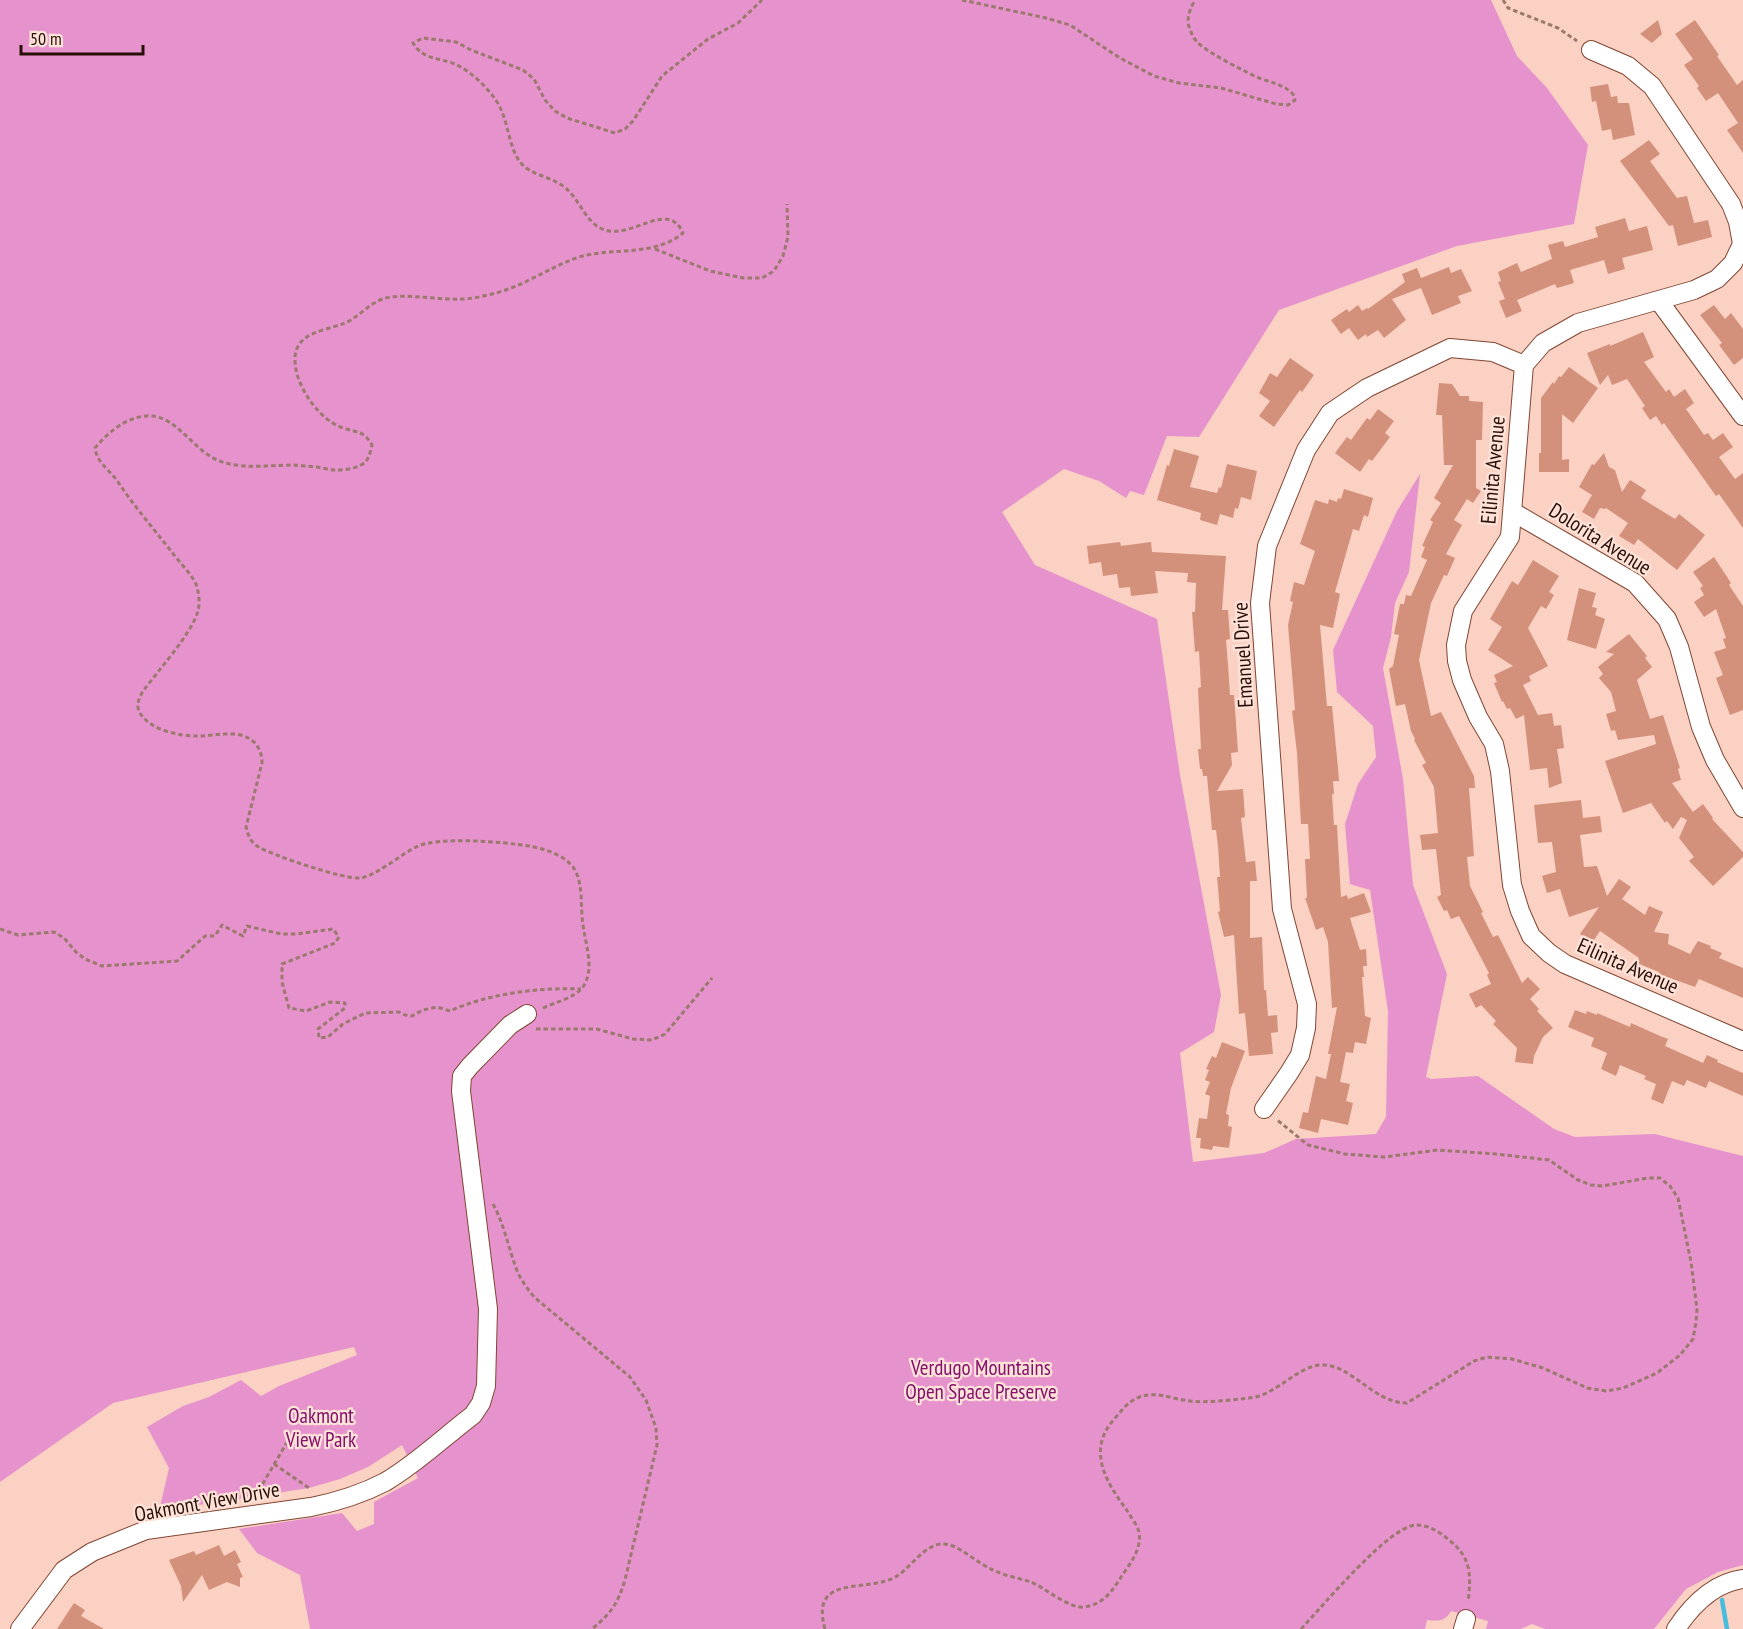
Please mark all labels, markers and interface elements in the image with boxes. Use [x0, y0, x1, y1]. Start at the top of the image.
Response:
scale bar [21, 18, 142, 56]
text: 50 m [30, 27, 62, 50]
street label: Eilinita Avenue [1474, 415, 1511, 525]
street label: Dolorita Avenue [1544, 497, 1656, 581]
street label: Emanuel Drive [1226, 602, 1259, 708]
street label: Eilinita Avenue [1573, 931, 1683, 1000]
park label: Verdugo Mountains Open Space Preserve [905, 1354, 1057, 1405]
park label: Oakmont View Park [285, 1402, 356, 1453]
street label: Oakmont View Drive [132, 1475, 282, 1528]

